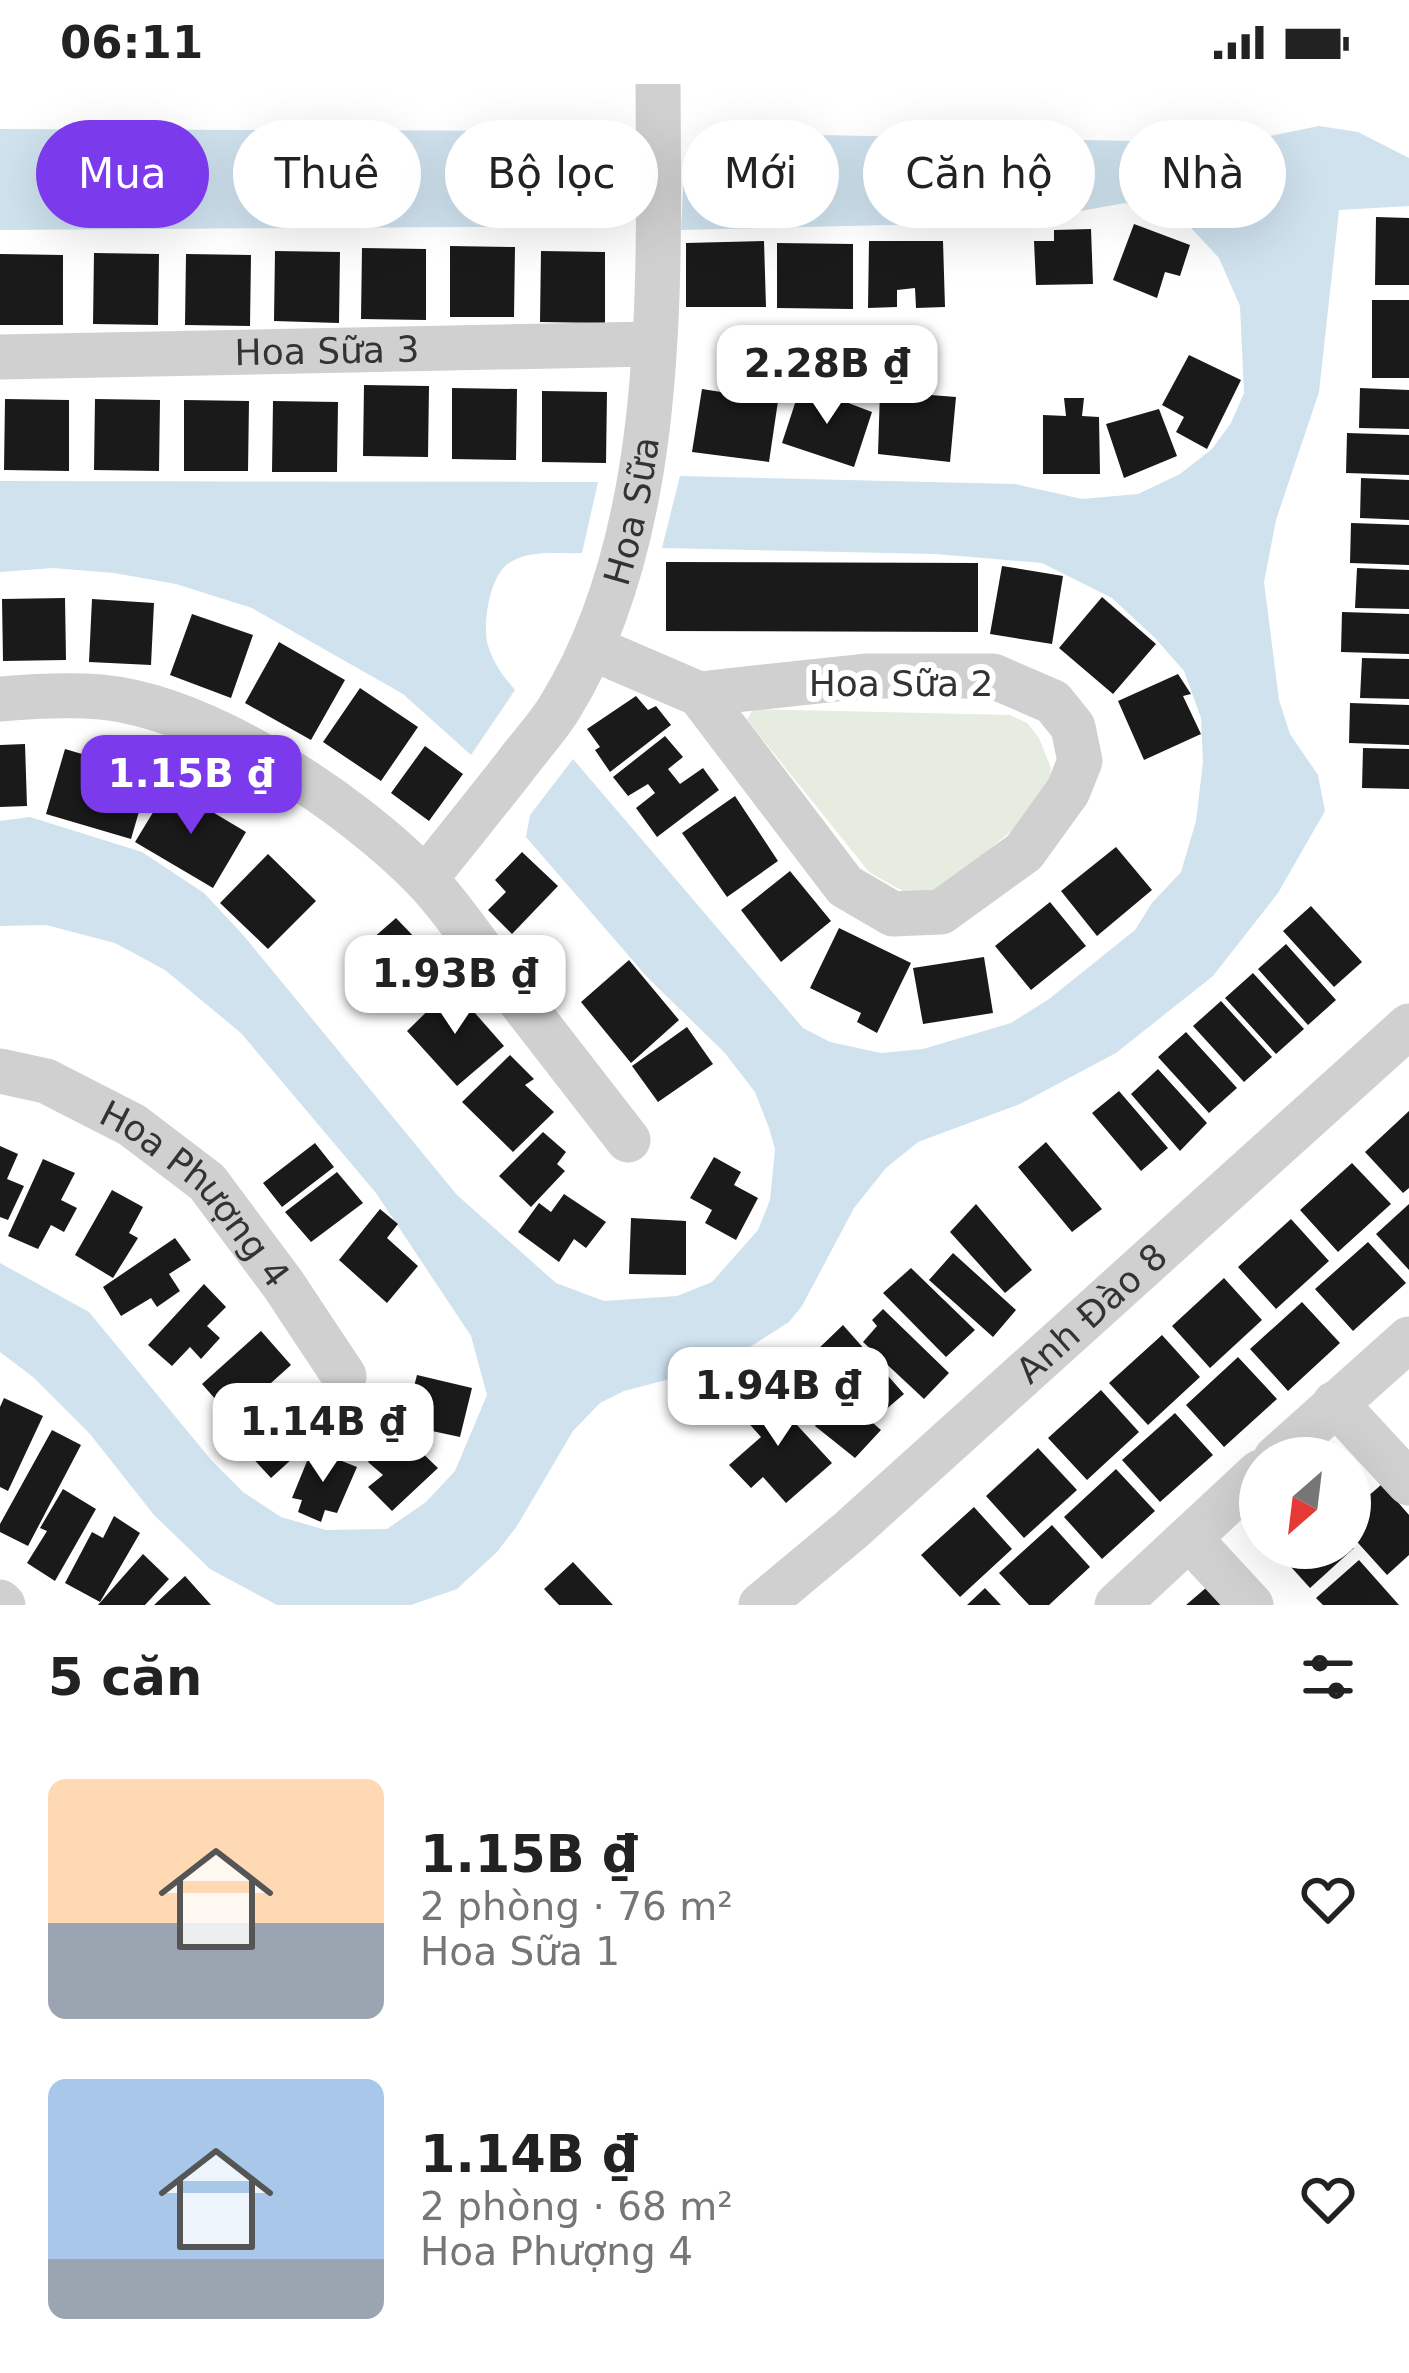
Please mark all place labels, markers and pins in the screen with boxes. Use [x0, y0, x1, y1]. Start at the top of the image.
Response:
pin: 2.28B ₫ [716, 325, 938, 427]
pin: 1.15B ₫ [80, 735, 302, 837]
pin: 1.93B ₫ [344, 935, 566, 1037]
pin: 1.94B ₫ [667, 1347, 889, 1449]
pin: 1.14B ₫ [212, 1383, 434, 1485]

